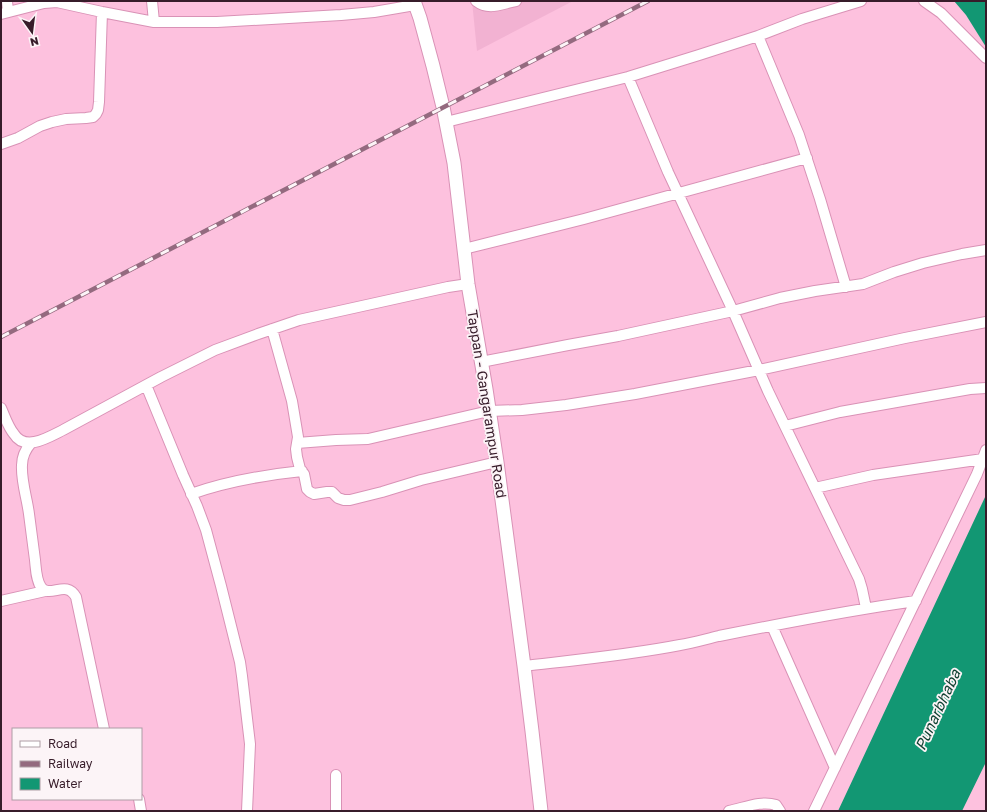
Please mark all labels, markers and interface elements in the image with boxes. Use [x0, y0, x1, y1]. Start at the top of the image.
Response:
north arrow [12, 12, 52, 52]
text: N [29, 35, 40, 50]
street label: Tappan - Gangarampur Road [464, 309, 511, 499]
water label: Punarbhaba [911, 666, 964, 753]
legend [12, 728, 142, 800]
text: Road [48, 736, 77, 751]
text: Railway [48, 756, 93, 771]
text: Water [48, 776, 82, 791]

